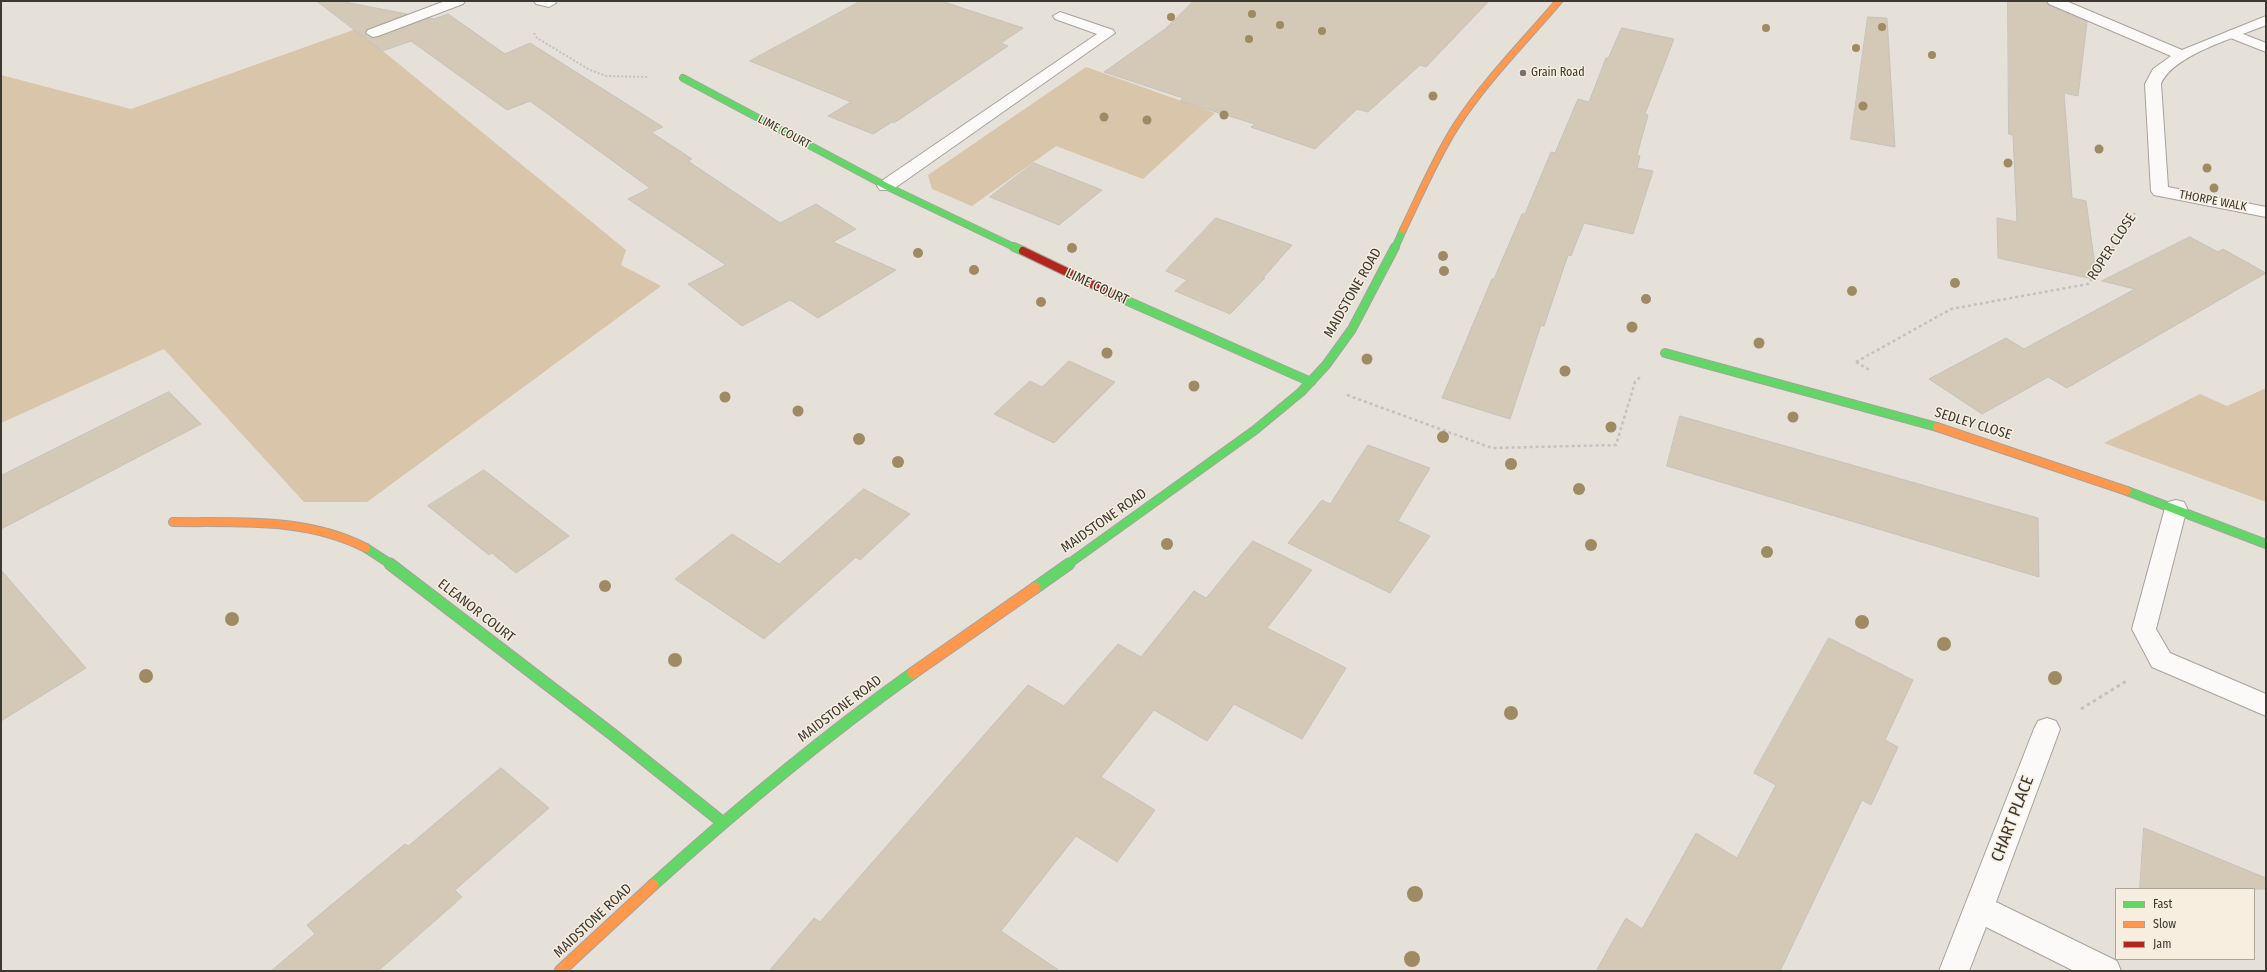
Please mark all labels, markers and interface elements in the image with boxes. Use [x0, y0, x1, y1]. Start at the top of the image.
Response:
place label: Grain Road [1531, 66, 1585, 80]
marker: Grain Road [1518, 68, 1528, 78]
street label: LIME COURT [755, 112, 813, 152]
street label: THORPE WALK [2178, 187, 2248, 215]
street label: ROPER CLOSE [2084, 211, 2140, 283]
street label: MAIDSTONE ROAD [1321, 245, 1385, 341]
street label: LIME COURT [1063, 265, 1131, 309]
street label: SEDLEY CLOSE [1932, 404, 2014, 444]
street label: MAIDSTONE ROAD [1058, 485, 1150, 557]
street label: ELEANOR COURT [434, 576, 518, 646]
street label: MAIDSTONE ROAD [795, 672, 885, 746]
street label: CHART PLACE [1987, 773, 2039, 865]
street label: MAIDSTONE ROAD [551, 881, 635, 961]
legend [2115, 888, 2255, 960]
text: Fast [2153, 897, 2172, 911]
text: Slow [2153, 917, 2176, 931]
text: Jam [2153, 937, 2171, 951]

